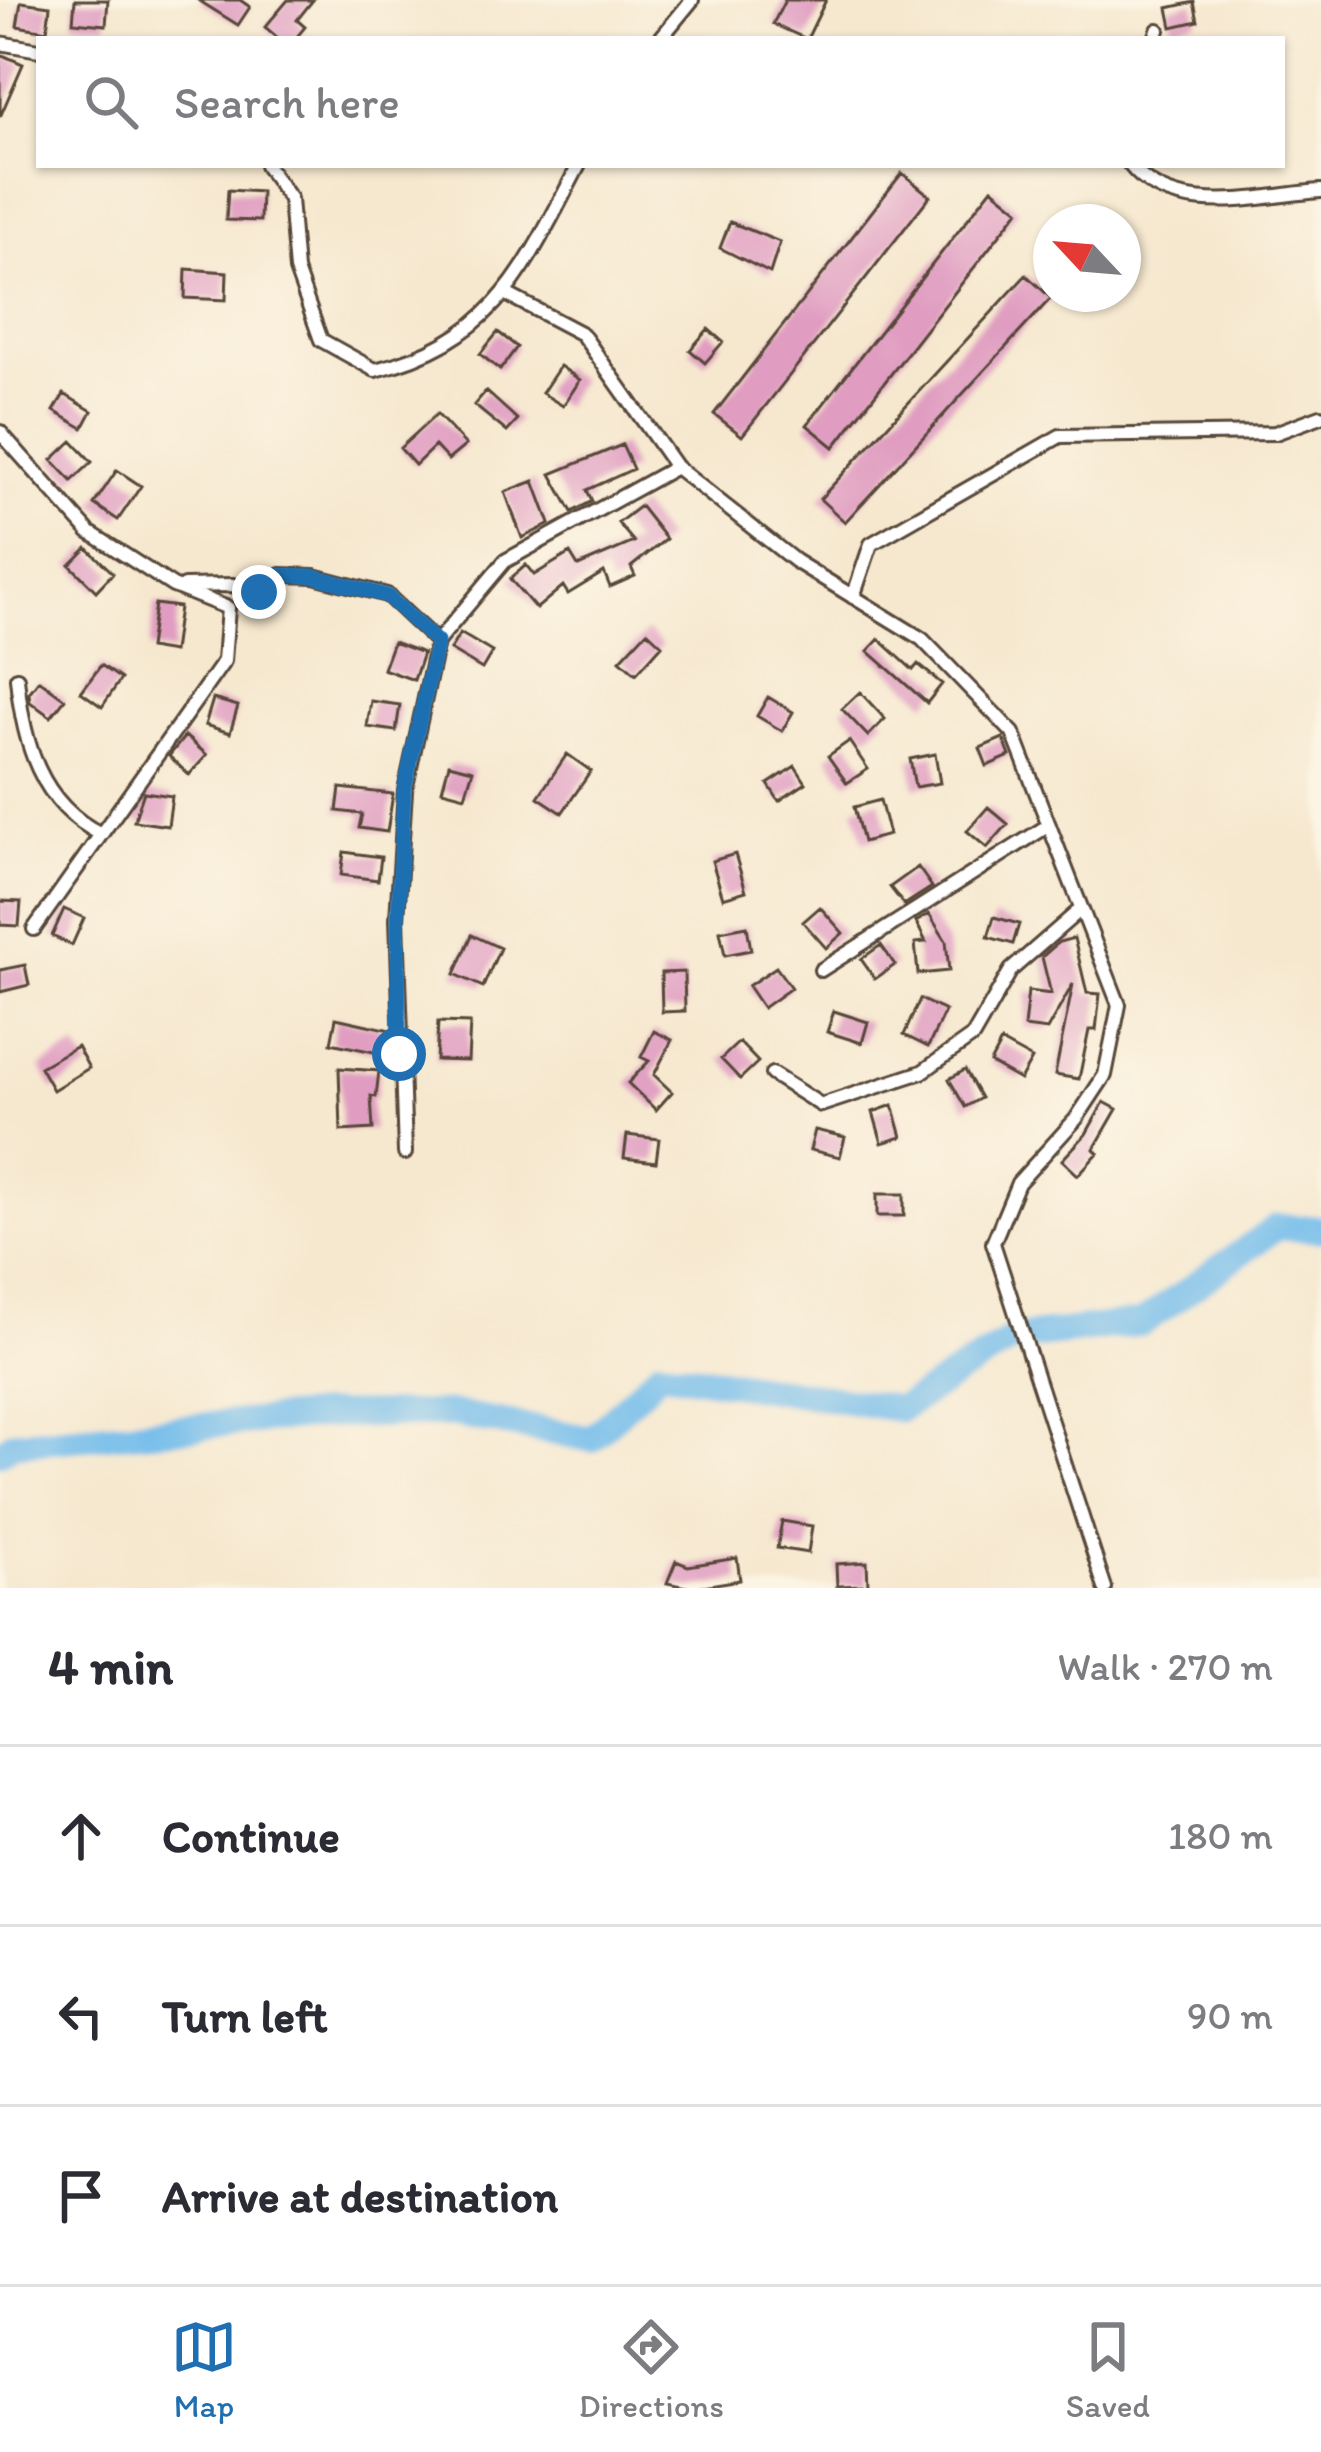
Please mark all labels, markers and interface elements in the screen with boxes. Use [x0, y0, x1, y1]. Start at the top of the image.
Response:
search box [36, 36, 1285, 168]
icon: search [78, 69, 144, 135]
text: Search here [174, 75, 400, 129]
north arrow [1033, 204, 1141, 312]
route end [232, 565, 286, 619]
route start [372, 1027, 426, 1081]
text: 4 min [48, 1636, 173, 1697]
text: Walk · 270 m [1057, 1643, 1273, 1690]
icon: ahead [48, 1803, 114, 1869]
text: Continue [162, 1809, 340, 1863]
text: 180 m [1168, 1812, 1273, 1859]
icon: left [48, 1983, 114, 2049]
text: Turn left [162, 1989, 328, 2043]
text: 90 m [1187, 1992, 1273, 2039]
icon: arrive [48, 2163, 114, 2229]
text: Arrive at destination [162, 2169, 558, 2223]
tab: Map [171, 2314, 237, 2425]
tab: Directions [579, 2314, 724, 2425]
tab: Saved [1066, 2314, 1150, 2425]

